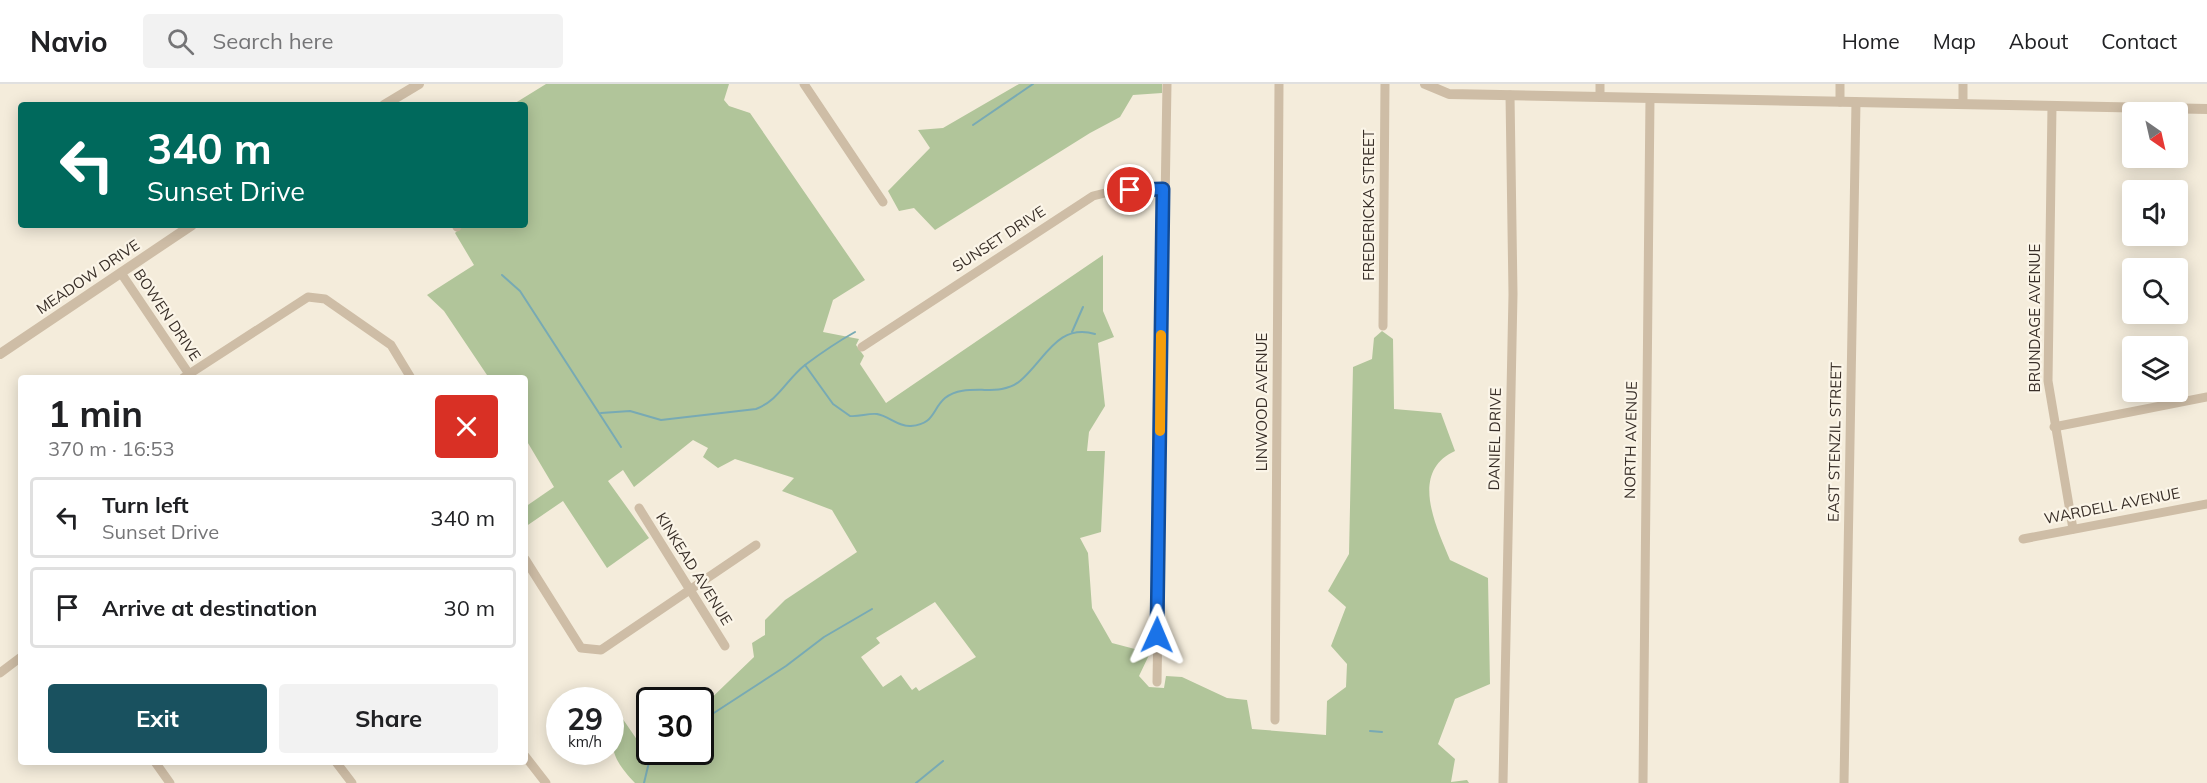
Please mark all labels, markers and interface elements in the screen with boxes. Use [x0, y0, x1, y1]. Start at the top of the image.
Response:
search box [143, 14, 563, 68]
text: Navio [30, 24, 107, 59]
icon: search [164, 25, 197, 58]
text: Search here [212, 27, 333, 55]
text: Home [1842, 28, 1900, 54]
text: Map [1933, 28, 1976, 54]
text: About [2009, 28, 2068, 54]
text: Contact [2101, 28, 2177, 54]
north arrow [2122, 102, 2188, 168]
map controls [2122, 102, 2188, 402]
text: 340 m [147, 122, 272, 175]
icon: left [48, 126, 126, 204]
street label: FREDERICKA STREET [1359, 129, 1378, 281]
pin [1104, 164, 1155, 215]
icon: arrive [1113, 173, 1146, 206]
text: Sunset Drive [147, 174, 305, 208]
button: sound [2122, 180, 2188, 246]
street label: SUNSET DRIVE [949, 201, 1049, 276]
street label: MEADOW DRIVE [32, 235, 143, 318]
street label: BRUNDAGE AVENUE [2025, 243, 2044, 392]
button: search [2122, 258, 2188, 324]
street label: BOWEN DRIVE [130, 265, 205, 364]
street label: LINWOOD AVENUE [1252, 333, 1271, 471]
button: layers [2122, 336, 2188, 402]
street label: EAST STENZIL STREET [1824, 362, 1845, 522]
street label: NORTH AVENUE [1620, 381, 1641, 499]
street label: DANIEL DRIVE [1484, 387, 1505, 491]
text: 1 min [48, 391, 143, 436]
button: close [435, 395, 498, 458]
text: 370 m · 16:53 [48, 436, 174, 461]
street label: WARDELL AVENUE [2042, 483, 2182, 528]
text: Turn left [102, 491, 189, 519]
icon: left [51, 501, 84, 534]
text: 340 m [430, 504, 495, 532]
street label: KINKEAD AVENUE [652, 509, 737, 629]
text: Sunset Drive [102, 519, 219, 544]
icon: arrive [51, 591, 84, 624]
text: Arrive at destination [102, 594, 317, 622]
text: 30 m [444, 594, 495, 622]
position arrow [1125, 603, 1189, 667]
button: Exit [48, 684, 267, 753]
button: Share [279, 684, 498, 753]
speed limit sign: 30 [636, 687, 714, 765]
text: 29 [567, 700, 603, 738]
text: km/h [568, 732, 602, 751]

